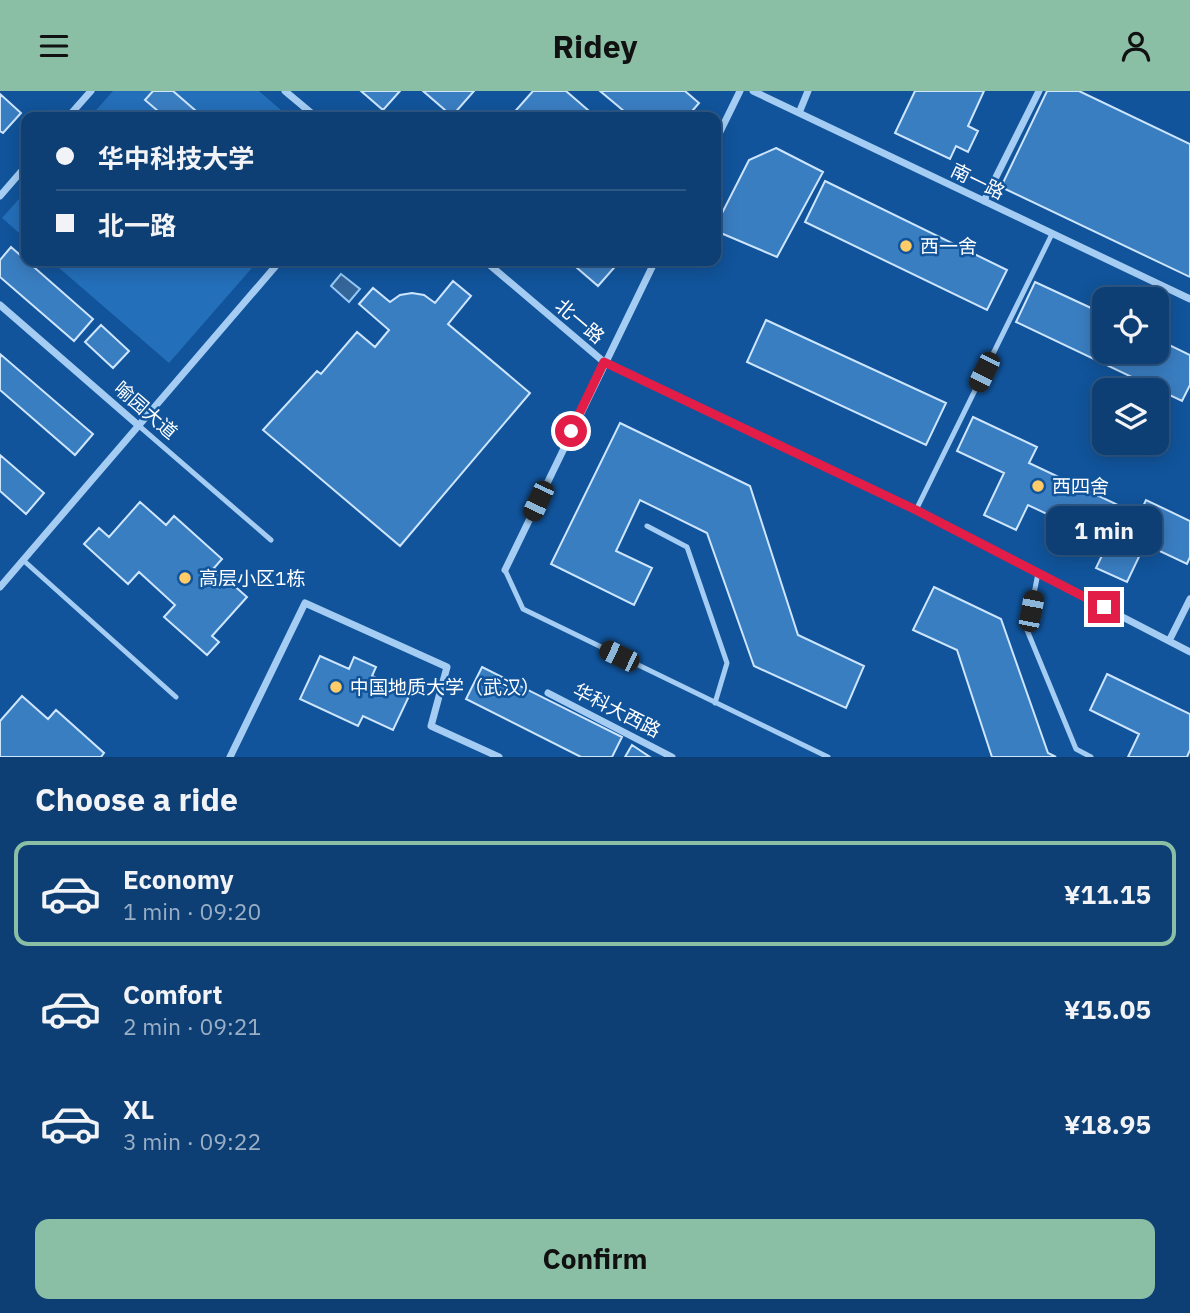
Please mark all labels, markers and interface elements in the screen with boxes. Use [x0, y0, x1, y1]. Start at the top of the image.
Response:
text: Ridey [552, 25, 638, 67]
icon: menu [35, 27, 73, 65]
icon: person [1117, 27, 1155, 65]
text: 华中科技大学 [98, 141, 254, 175]
street label: 南一路 [947, 158, 1009, 204]
text: 北一路 [98, 208, 176, 242]
place label: 西一舍 [920, 234, 977, 258]
marker: 西一舍 [898, 238, 914, 254]
map controls [1092, 287, 1169, 455]
button: locate [1092, 287, 1169, 364]
street label: 北一路 [550, 293, 610, 349]
car [966, 349, 1003, 395]
street label: 喻园大道 [109, 376, 183, 444]
button: layers [1092, 378, 1169, 455]
route start [555, 415, 587, 447]
place label: 西四舍 [1052, 474, 1109, 498]
car [520, 478, 557, 524]
marker: 西四舍 [1030, 478, 1046, 494]
callout: 1 min [1046, 505, 1162, 554]
text: 1 min [1074, 515, 1134, 545]
place label: 高层小区1栋 [199, 566, 305, 590]
marker: 高层小区1栋 [177, 570, 193, 586]
car [1017, 588, 1046, 634]
route end [1088, 591, 1120, 623]
car [596, 637, 643, 675]
place label: 中国地质大学（武汉） [350, 675, 540, 699]
street label: 华科大西路 [569, 678, 665, 742]
marker: 中国地质大学（武汉） [328, 679, 344, 695]
text: Choose a ride [35, 778, 238, 820]
icon: car [39, 862, 102, 925]
text: Economy [123, 862, 234, 896]
text: ¥11.15 [1064, 877, 1151, 911]
text: 1 min · 09:20 [123, 896, 261, 926]
icon: car [39, 977, 102, 1040]
text: Comfort [123, 977, 222, 1011]
text: ¥15.05 [1064, 992, 1151, 1026]
text: 2 min · 09:21 [123, 1011, 261, 1041]
icon: car [39, 1092, 102, 1155]
text: XL [123, 1092, 154, 1126]
text: ¥18.95 [1064, 1107, 1151, 1141]
text: 3 min · 09:22 [123, 1126, 261, 1156]
button: Confirm [35, 1219, 1155, 1299]

